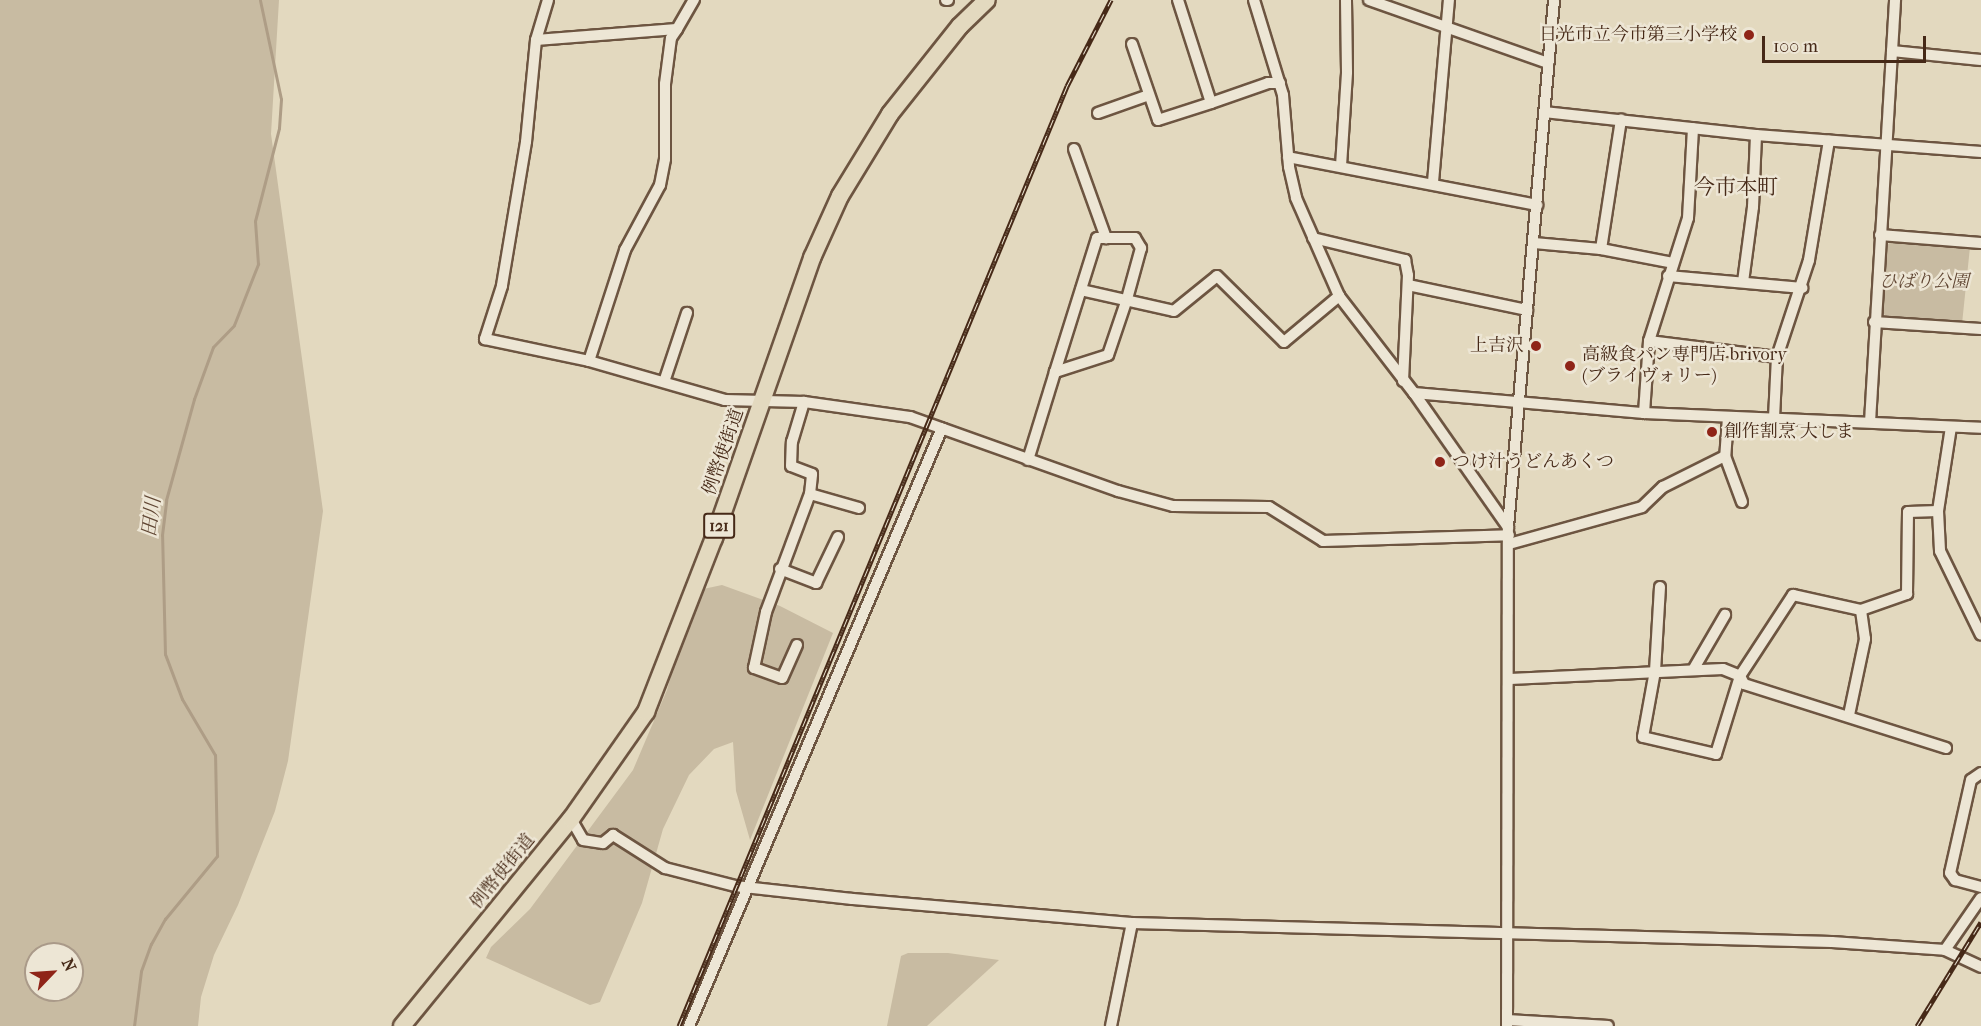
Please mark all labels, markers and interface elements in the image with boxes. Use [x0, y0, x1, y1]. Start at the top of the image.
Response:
place label: 日光市立今市第三小学校 [1539, 24, 1737, 46]
scale bar [1765, 24, 1928, 62]
marker: 日光市立今市第三小学校 [1742, 28, 1756, 42]
text: 100 m [1773, 36, 1818, 57]
district label: 今市本町 [1694, 174, 1778, 200]
park label: ひばり公園 [1879, 271, 1969, 293]
place label: 上吉沢 [1470, 335, 1524, 357]
marker: 上吉沢 [1529, 339, 1543, 353]
place label: 高級食パン専門店 brivory (ブライヴォリー) [1582, 345, 1787, 388]
marker: 高級食パン専門店 brivory (ブライヴォリー) [1563, 359, 1577, 373]
street label: 例幣使街道 [699, 406, 749, 498]
place label: 創作割烹 大しま [1724, 421, 1854, 443]
marker: 創作割烹 大しま [1705, 425, 1719, 439]
place label: つけ汁うどんあくつ [1452, 451, 1614, 473]
marker: つけ汁うどんあくつ [1433, 455, 1447, 469]
water label: 田川 [137, 496, 165, 538]
road number: 121 [702, 513, 736, 539]
street label: 例幣使街道 [466, 830, 540, 914]
north arrow [24, 942, 84, 1002]
text: N [58, 956, 80, 975]

